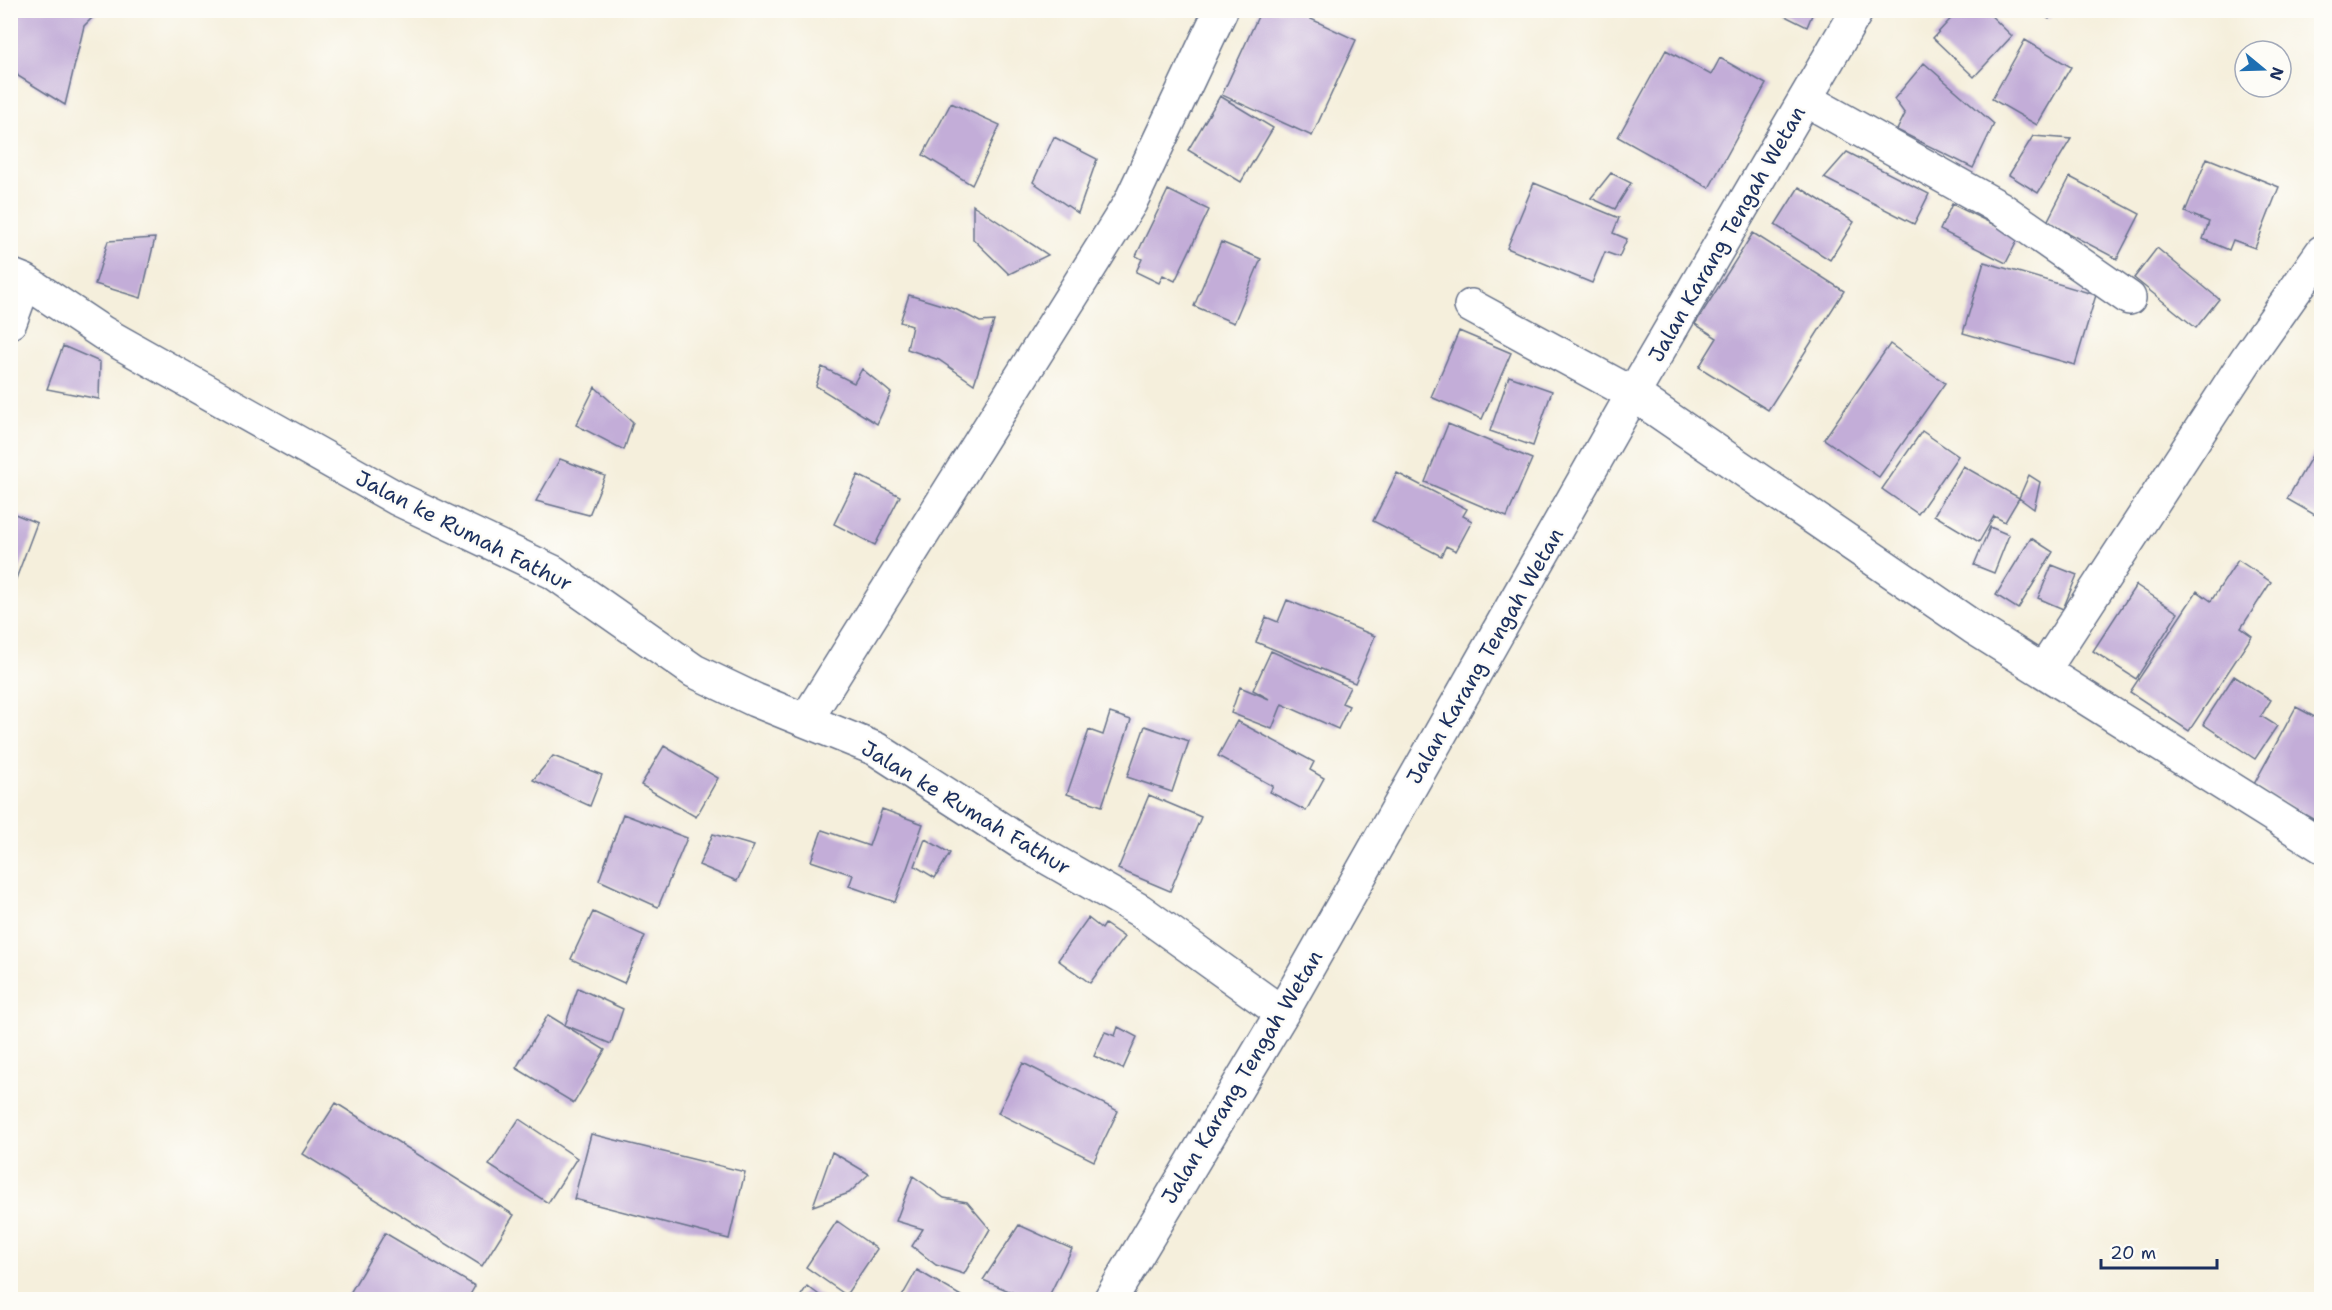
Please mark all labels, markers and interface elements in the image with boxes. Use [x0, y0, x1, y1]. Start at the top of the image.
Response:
north arrow [2233, 39, 2293, 99]
text: N [2265, 64, 2289, 83]
street label: Jalan Karang Tengah Wetan [1642, 101, 1812, 367]
street label: Jalan ke Rumah Fathur [351, 464, 577, 598]
street label: Jalan Karang Tengah Wetan [1400, 523, 1570, 789]
street label: Jalan ke Rumah Fathur [856, 734, 1076, 882]
street label: Jalan Karang Tengah Wetan [1155, 945, 1329, 1209]
scale bar [2101, 1232, 2216, 1270]
text: 20 m [2110, 1241, 2156, 1265]

